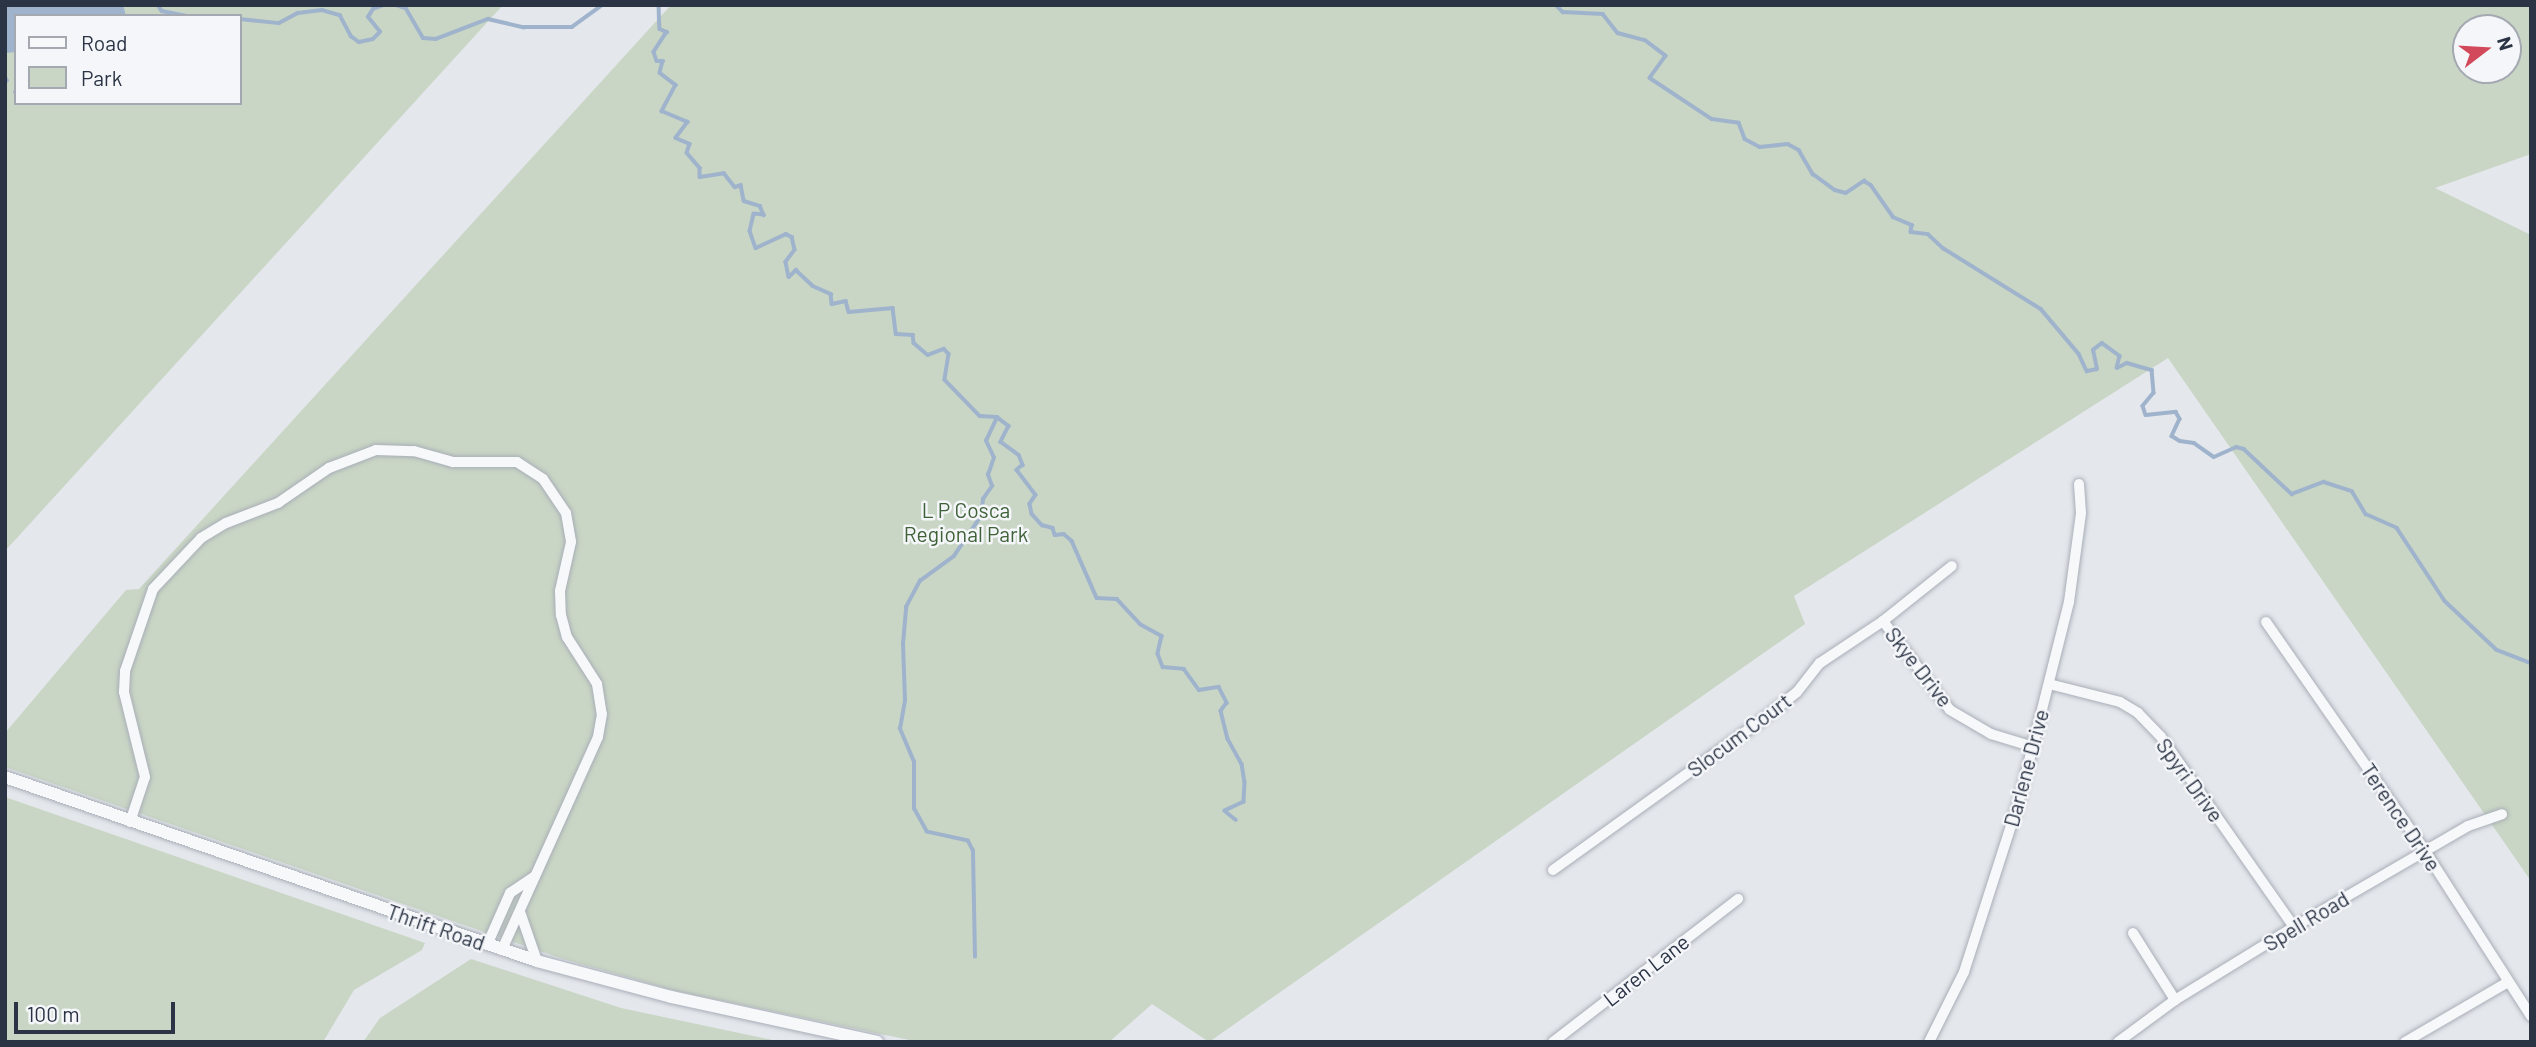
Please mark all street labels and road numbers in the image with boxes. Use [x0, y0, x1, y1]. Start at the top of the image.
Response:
street label: Skye Drive [1880, 622, 1958, 712]
street label: Slocum Court [1682, 688, 1796, 782]
street label: Darlene Drive [1998, 706, 2054, 830]
street label: Spyri Drive [2151, 733, 2229, 827]
street label: Terence Drive [2356, 758, 2446, 876]
street label: Spell Road [2259, 886, 2353, 956]
street label: Thrift Road [384, 898, 488, 956]
street label: Laren Lane [1598, 929, 1694, 1011]

